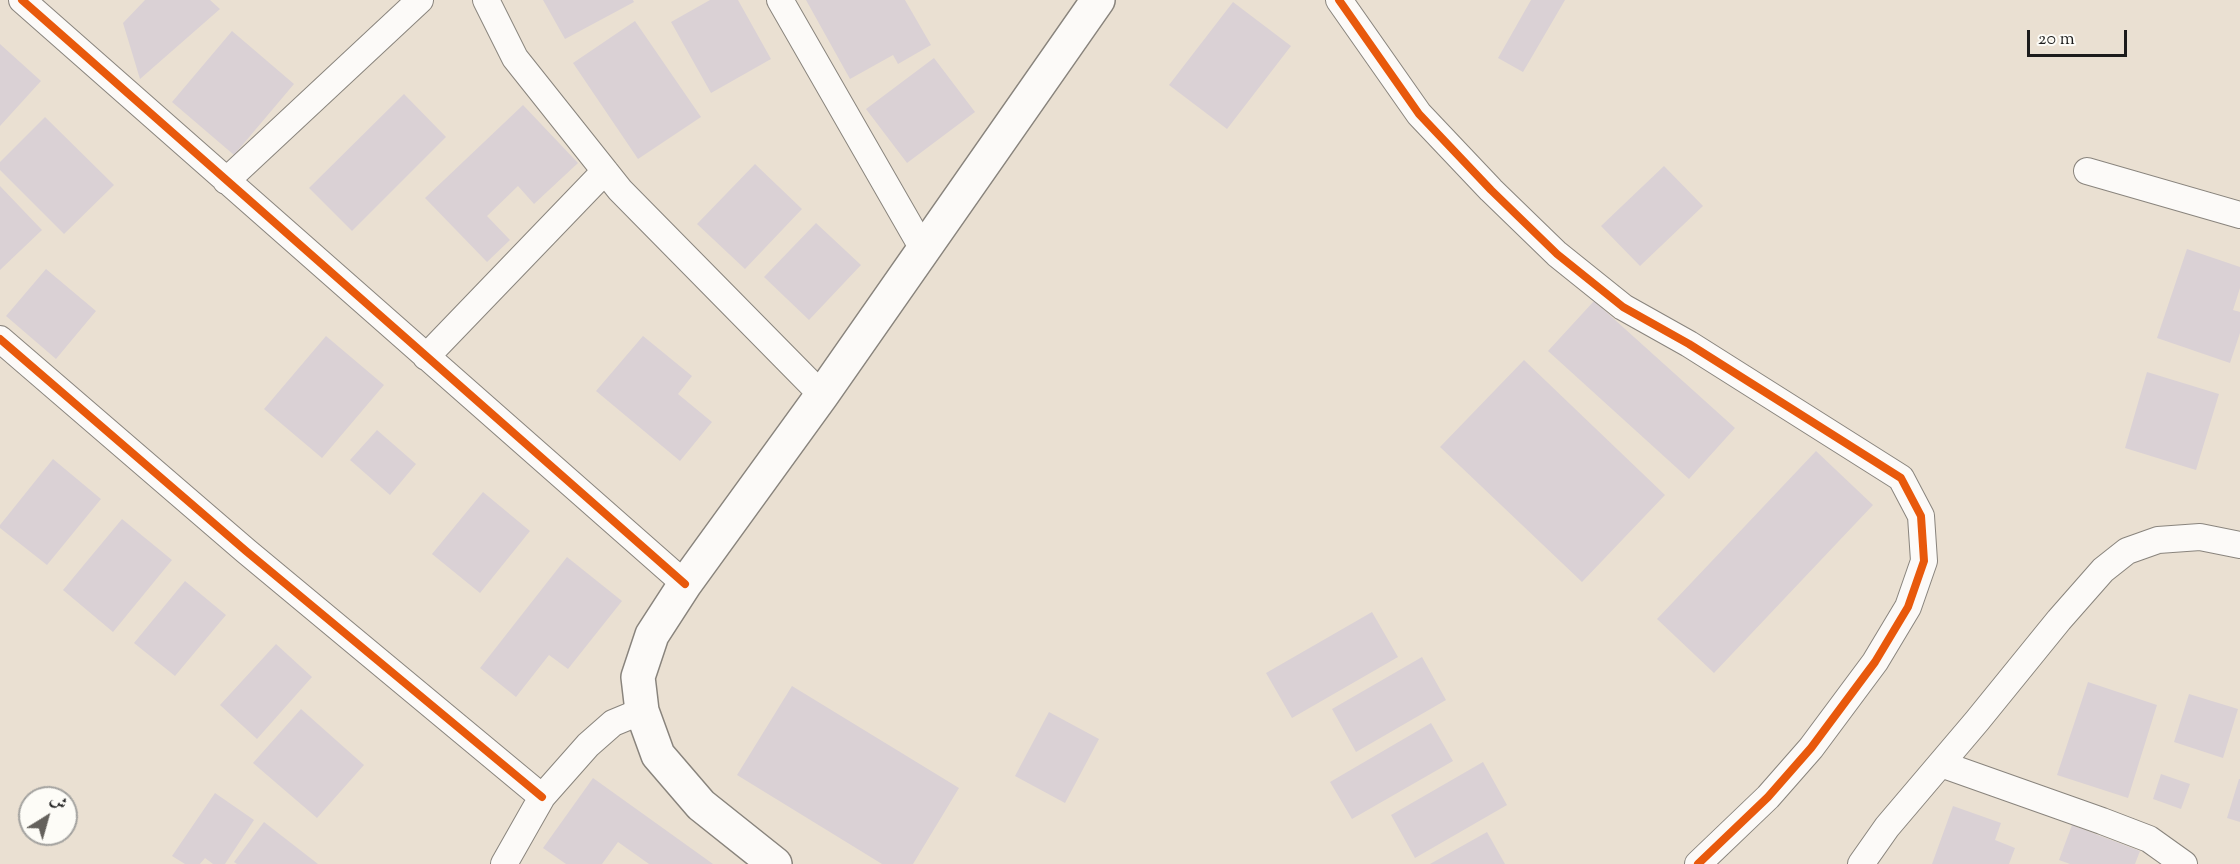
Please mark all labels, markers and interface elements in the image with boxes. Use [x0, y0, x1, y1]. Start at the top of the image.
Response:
scale bar [2030, 18, 2130, 56]
text: 20 m [2038, 27, 2075, 53]
north arrow [18, 786, 78, 846]
text: ش [45, 789, 71, 817]

